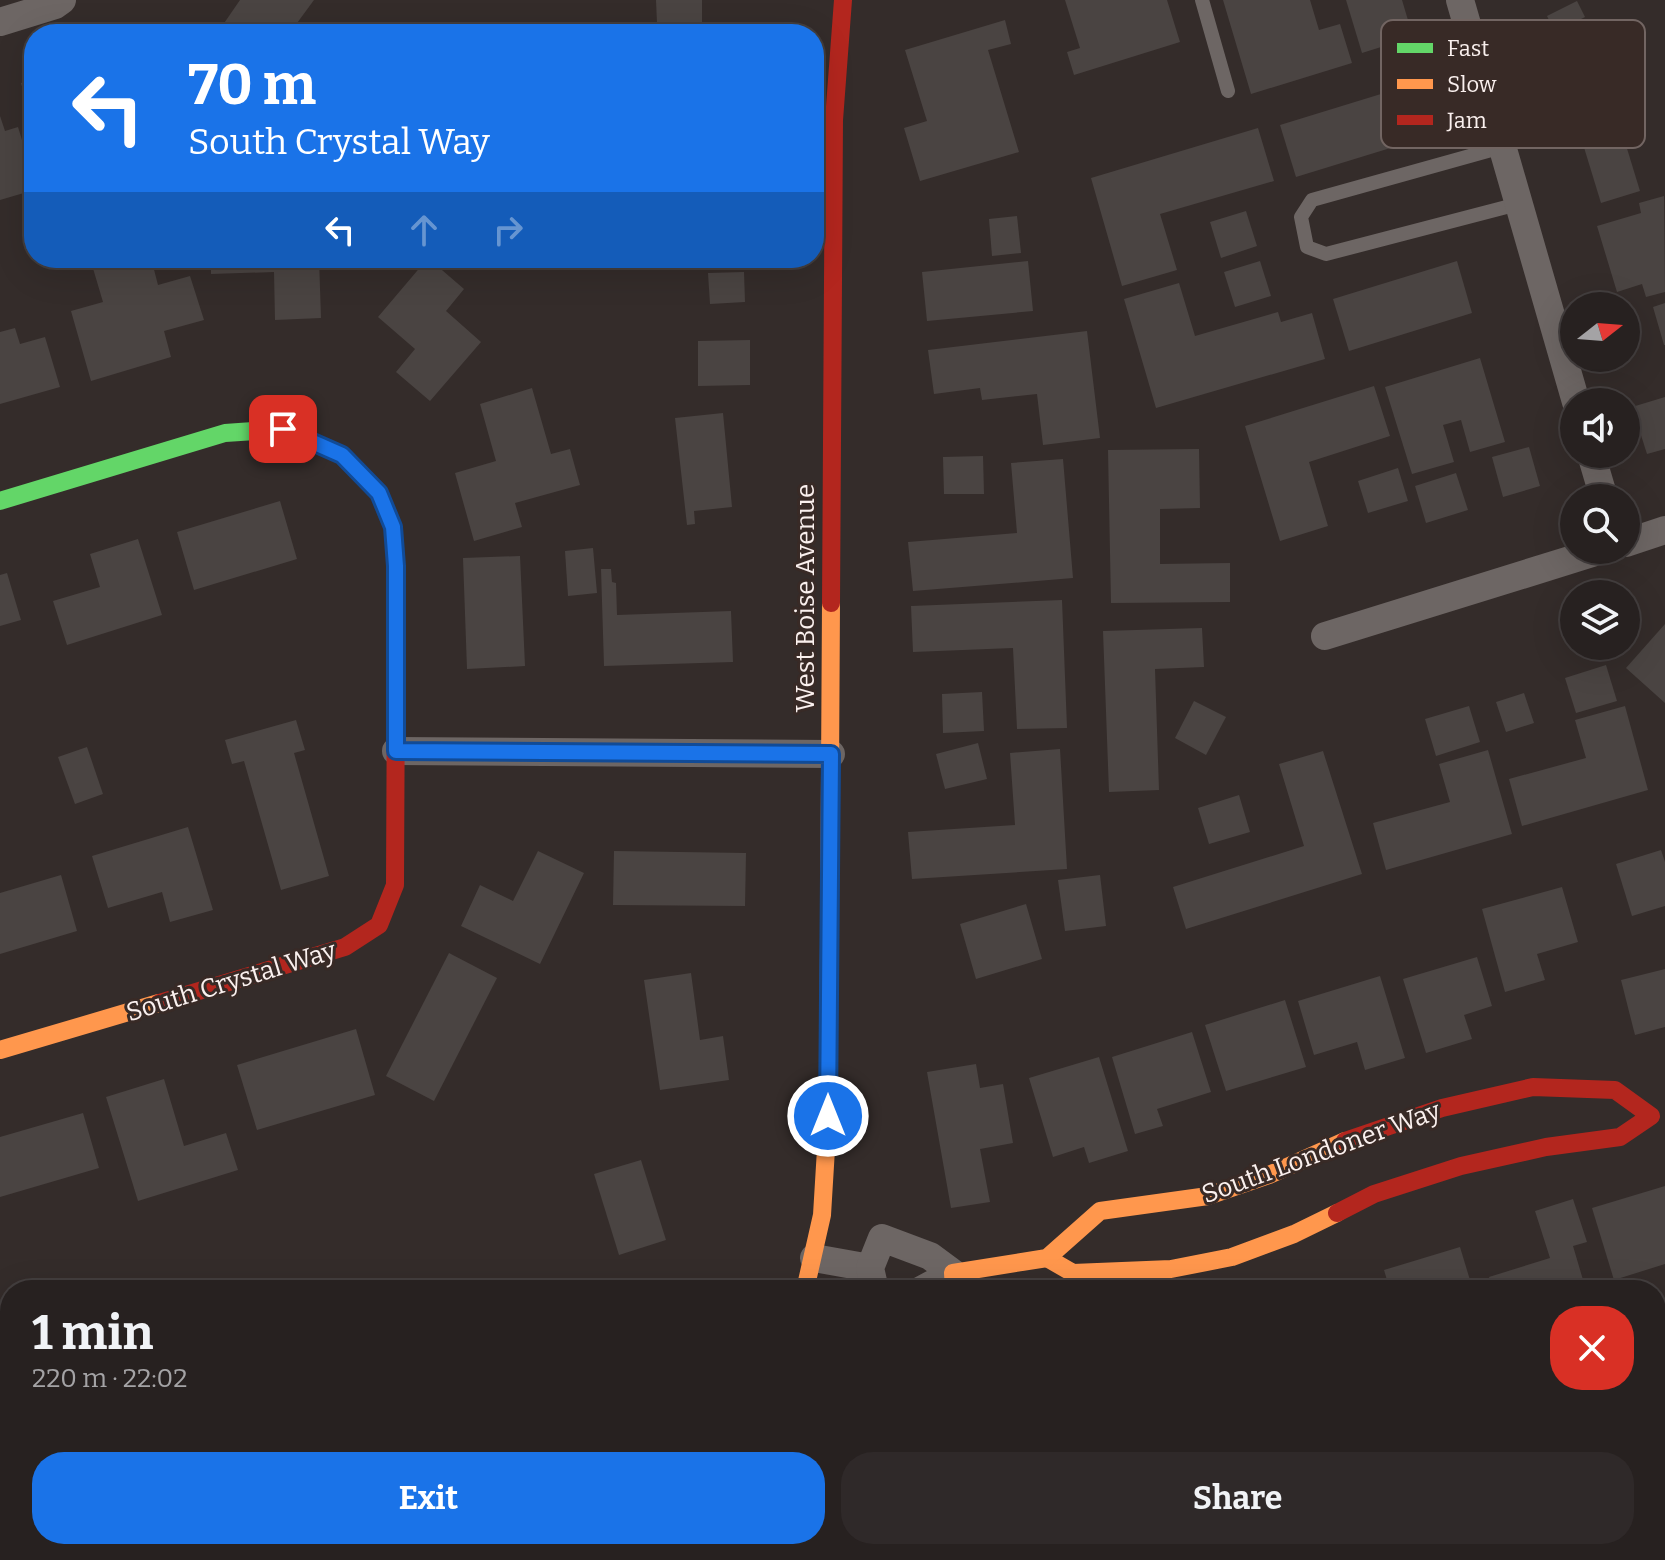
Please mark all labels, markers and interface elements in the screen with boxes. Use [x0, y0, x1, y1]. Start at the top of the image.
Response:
legend [1381, 20, 1645, 148]
text: Fast [1447, 35, 1489, 62]
text: 70 m [188, 52, 316, 119]
icon: left [56, 56, 160, 160]
text: Slow [1447, 71, 1497, 98]
text: Jam [1446, 107, 1487, 134]
text: South Crystal Way [188, 120, 490, 164]
icon: left [318, 208, 362, 252]
icon: ahead [402, 208, 446, 252]
icon: right [486, 208, 530, 252]
north arrow [1560, 292, 1640, 372]
map controls [1560, 292, 1640, 660]
button: sound [1560, 388, 1640, 468]
pin [249, 395, 317, 463]
icon: arrive [261, 407, 305, 451]
street label: West Boise Avenue [790, 484, 821, 712]
button: search [1560, 484, 1640, 564]
button: layers [1560, 580, 1640, 660]
street label: South Crystal Way [122, 935, 340, 1028]
position arrow [786, 1074, 870, 1158]
street label: South Londoner Way [1198, 1095, 1445, 1210]
text: 1 min [32, 1304, 153, 1362]
button: close [1550, 1306, 1634, 1390]
text: 220 m · 22:02 [32, 1363, 187, 1394]
button: Exit [32, 1452, 825, 1544]
button: Share [841, 1452, 1634, 1544]

